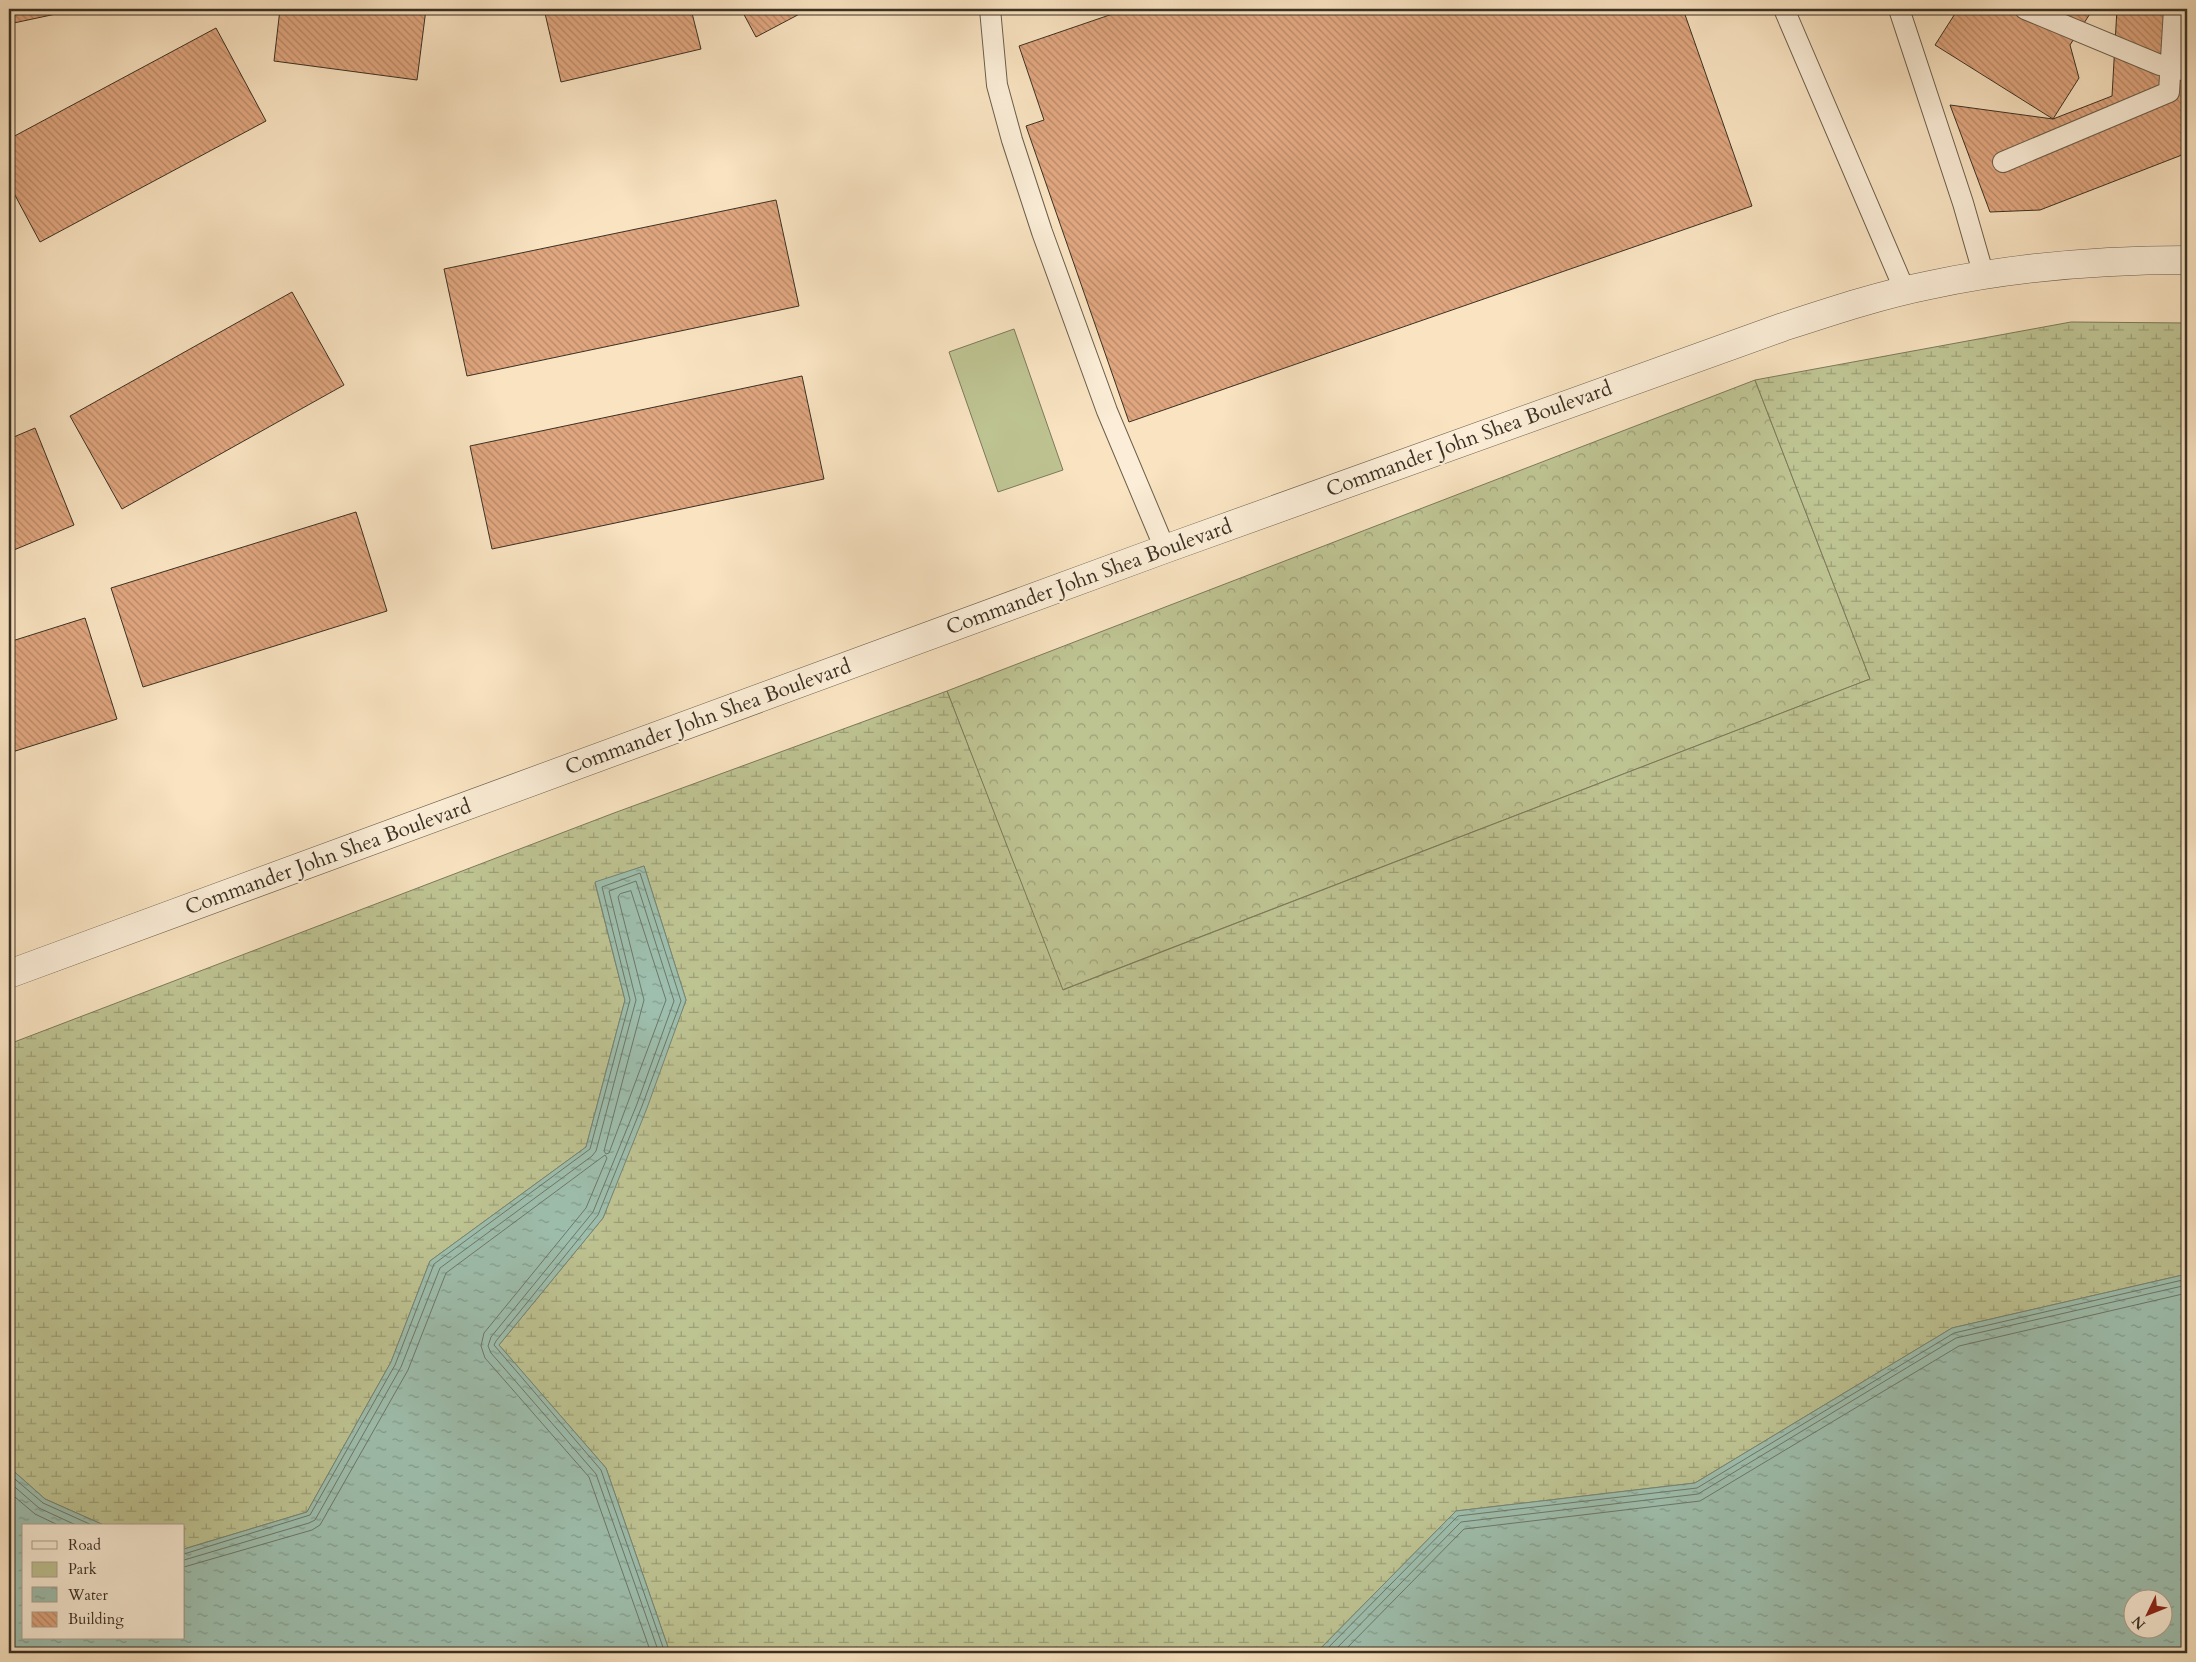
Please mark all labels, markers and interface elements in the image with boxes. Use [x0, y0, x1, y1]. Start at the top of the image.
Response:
street label: Commander John Shea Boulevard [1322, 374, 1616, 504]
street label: Commander John Shea Boulevard [942, 512, 1236, 642]
street label: Commander John Shea Boulevard [561, 652, 855, 782]
street label: Commander John Shea Boulevard [181, 792, 475, 922]
legend [22, 1524, 185, 1640]
text: Road [68, 1535, 101, 1555]
text: Park [68, 1559, 97, 1579]
text: Water [67, 1585, 109, 1605]
north arrow [2124, 1590, 2174, 1640]
text: Building [68, 1609, 124, 1629]
text: N [2128, 1612, 2150, 1633]

